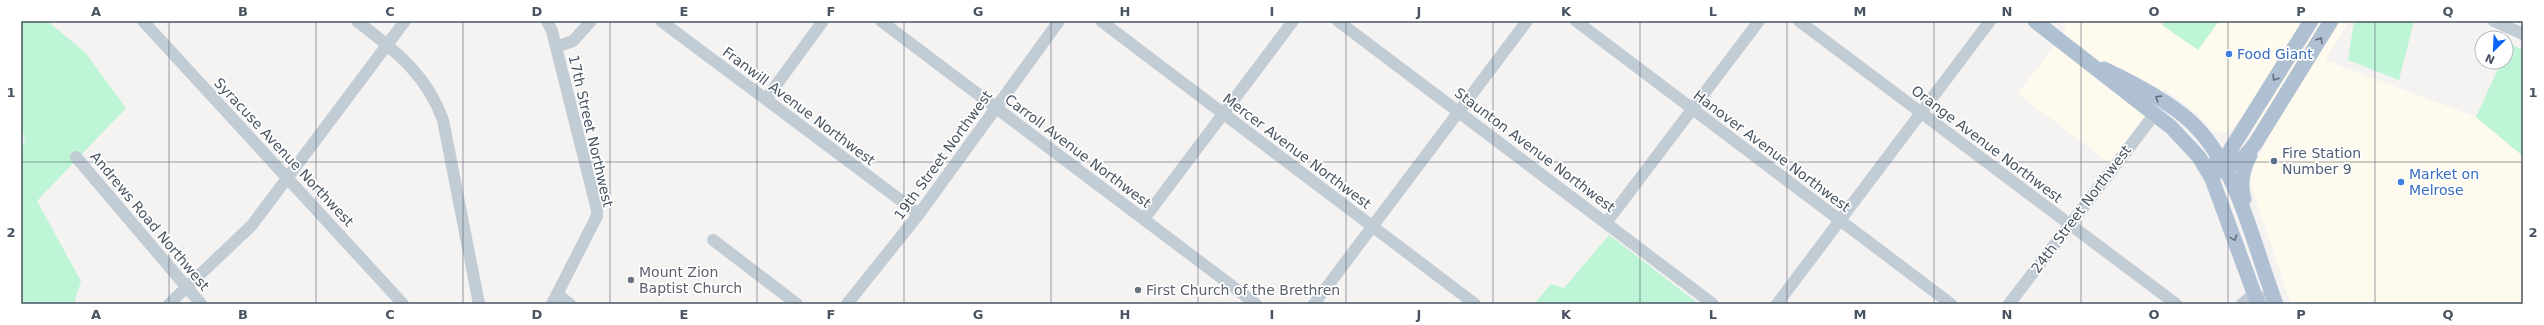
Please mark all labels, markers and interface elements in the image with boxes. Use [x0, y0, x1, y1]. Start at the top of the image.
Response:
text: A [91, 4, 101, 19]
text: B [238, 4, 248, 19]
text: C [385, 4, 395, 19]
text: D [532, 4, 543, 19]
text: E [680, 4, 688, 19]
text: F [827, 4, 835, 19]
text: G [973, 4, 983, 19]
text: H [1120, 4, 1130, 19]
text: I [1270, 4, 1274, 19]
text: J [1416, 4, 1421, 19]
text: K [1561, 4, 1572, 19]
text: L [1709, 4, 1717, 19]
text: M [1854, 4, 1866, 19]
text: N [2002, 4, 2012, 19]
text: O [2148, 4, 2160, 19]
text: P [2296, 4, 2306, 19]
text: Q [2442, 4, 2454, 19]
north arrow [2474, 30, 2514, 70]
one-way arrow [2315, 37, 2322, 44]
street label: Franwill Avenue Northwest [720, 44, 879, 169]
place label: Food Giant [2237, 46, 2313, 62]
marker: Food Giant [2224, 49, 2234, 59]
text: N [2483, 51, 2497, 66]
street label: 17th Street Northwest [566, 53, 616, 209]
one-way arrow [2272, 74, 2280, 81]
street label: Syracuse Avenue Northwest [211, 75, 357, 230]
street label: Orange Avenue Northwest [1908, 82, 2066, 206]
street label: Staunton Avenue Northwest [1452, 84, 1619, 216]
text: 1 [6, 85, 16, 100]
text: 1 [2528, 85, 2538, 100]
street label: 19th Street Northwest [891, 87, 996, 223]
street label: Hanover Avenue Northwest [1690, 87, 1854, 216]
street label: Mercer Avenue Northwest [1220, 90, 1375, 212]
street label: Carroll Avenue Northwest [1002, 91, 1155, 211]
one-way arrow [2155, 95, 2162, 102]
street label: 24th Street Northwest [2028, 142, 2135, 276]
place label: Fire Station Number 9 [2282, 145, 2361, 177]
street label: Andrews Road Northwest [87, 148, 213, 294]
marker: Fire Station Number 9 [2269, 156, 2279, 166]
place label: Market on Melrose [2409, 166, 2479, 198]
marker: Market on Melrose [2396, 177, 2406, 187]
text: 2 [6, 225, 16, 240]
text: 2 [2528, 225, 2538, 240]
one-way arrow [2229, 235, 2237, 242]
place label: Mount Zion Baptist Church [639, 264, 742, 296]
marker: Mount Zion Baptist Church [626, 275, 636, 285]
place label: First Church of the Brethren [1146, 282, 1340, 298]
marker: First Church of the Brethren [1133, 285, 1143, 295]
text: A [91, 307, 101, 322]
text: B [238, 307, 248, 322]
text: C [385, 307, 395, 322]
text: D [532, 307, 543, 322]
text: E [680, 307, 688, 322]
text: F [827, 307, 835, 322]
text: G [973, 307, 983, 322]
text: H [1120, 307, 1130, 322]
text: I [1270, 307, 1274, 322]
text: J [1416, 307, 1421, 322]
text: K [1561, 307, 1572, 322]
text: L [1709, 307, 1717, 322]
text: M [1854, 307, 1866, 322]
text: N [2002, 307, 2012, 322]
text: O [2148, 307, 2160, 322]
text: P [2296, 307, 2306, 322]
text: Q [2442, 307, 2454, 322]

